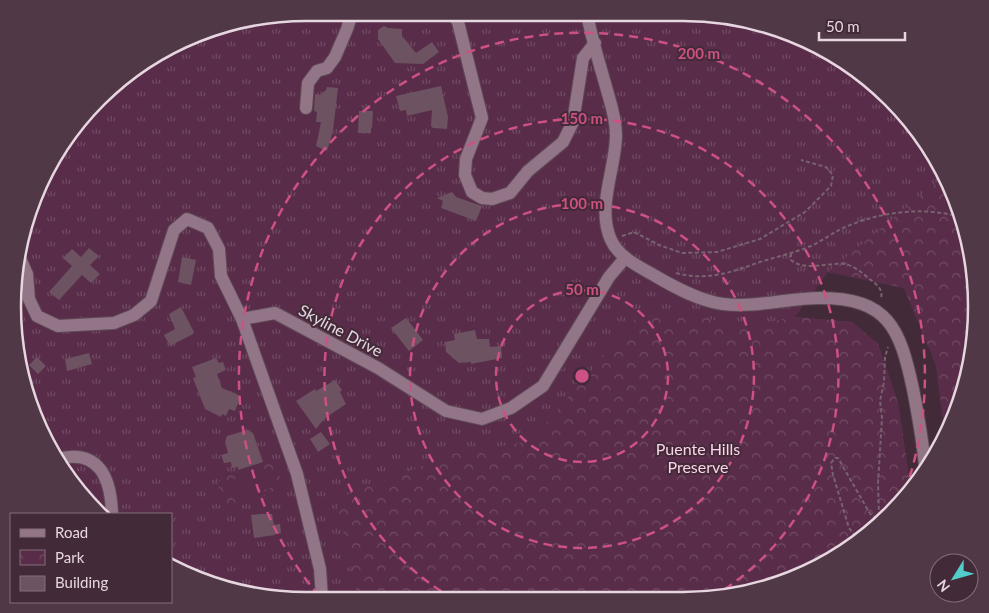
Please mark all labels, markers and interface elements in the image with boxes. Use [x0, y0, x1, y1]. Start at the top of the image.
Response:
scale bar [819, 10, 905, 42]
text: 50 m [826, 17, 860, 35]
text: 200 m [678, 44, 720, 62]
text: 150 m [561, 109, 603, 127]
text: 100 m [561, 194, 603, 212]
text: 50 m [565, 280, 599, 298]
street label: Skyline Drive [296, 300, 386, 360]
centre of rings [573, 367, 591, 385]
park label: Puente Hills Preserve [656, 439, 740, 476]
legend [10, 513, 172, 603]
text: Road [55, 523, 88, 541]
text: Park [55, 548, 85, 566]
north arrow [929, 553, 979, 603]
text: Building [55, 573, 108, 591]
text: N [933, 577, 953, 596]

